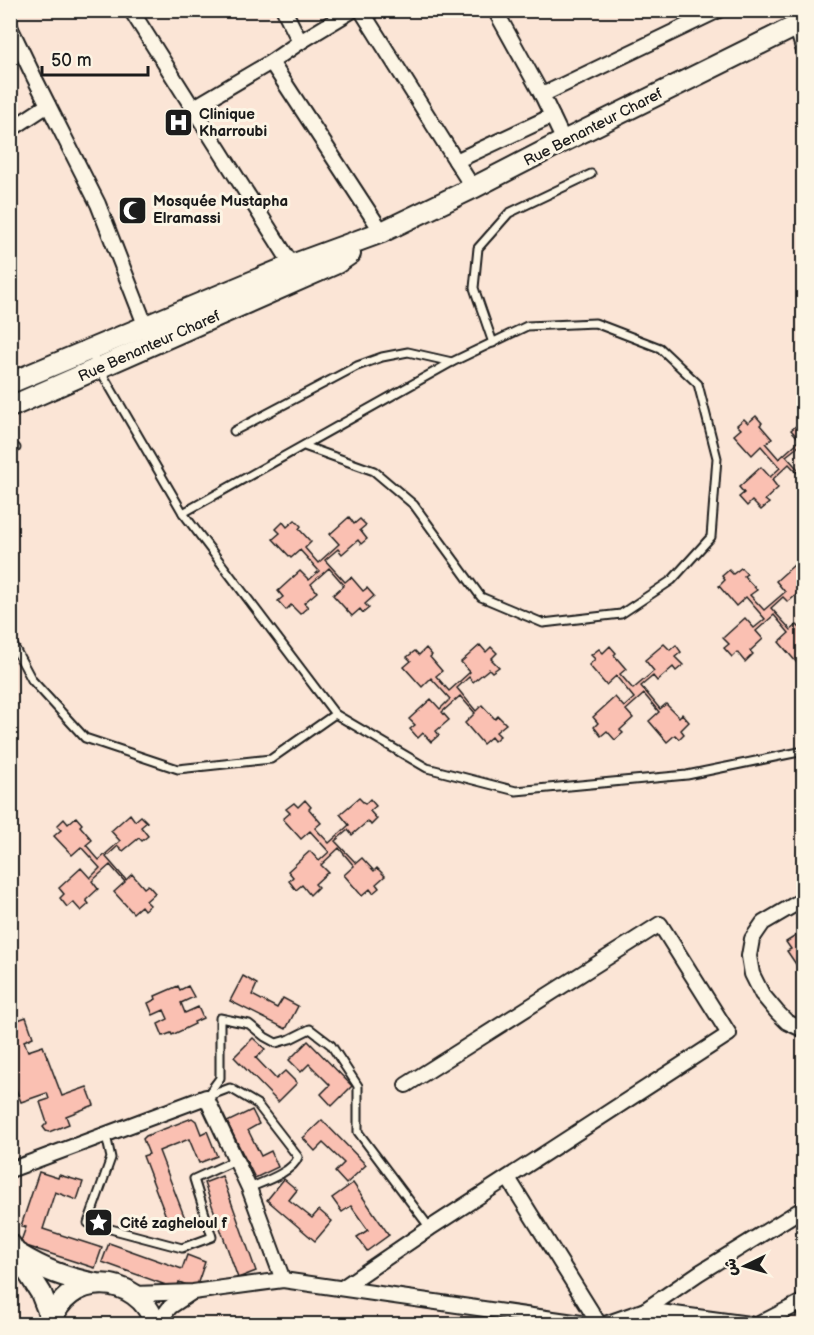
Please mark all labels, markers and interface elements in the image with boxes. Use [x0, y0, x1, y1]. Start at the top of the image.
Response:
scale bar [42, 39, 148, 77]
text: 50 m [51, 50, 92, 71]
street label: Rue Benanteur Charef [521, 84, 666, 171]
place label: Clinique Kharroubi [199, 105, 267, 141]
hospital icon: Clinique Kharroubi [162, 107, 194, 139]
place label: Mosquée Mustapha Elramassi [153, 192, 288, 228]
mosque icon: Mosquée Mustapha Elramassi [116, 194, 148, 226]
street label: Rue Benanteur Charef [75, 306, 224, 386]
place icon: Cité zagheloul f [83, 1207, 115, 1239]
place label: Cité zagheloul f [120, 1214, 228, 1233]
north arrow [715, 1236, 775, 1296]
text: ش [721, 1258, 742, 1277]

